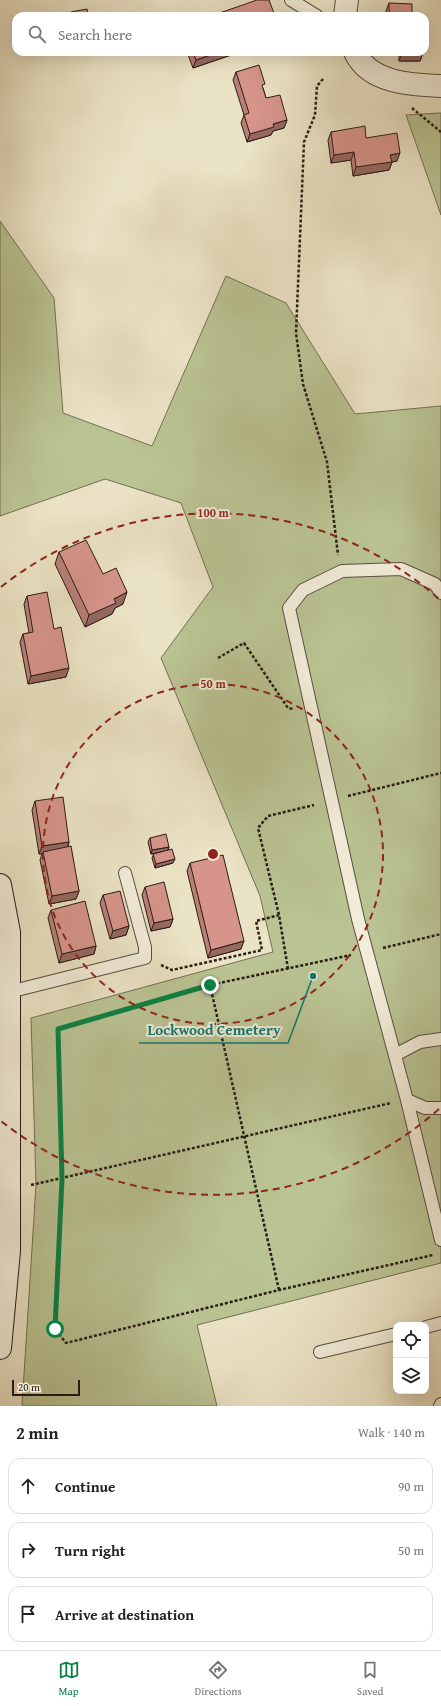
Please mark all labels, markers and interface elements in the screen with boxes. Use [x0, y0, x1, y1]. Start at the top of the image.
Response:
search box [12, 12, 429, 56]
icon: search [26, 23, 48, 45]
text: Search here [58, 24, 132, 45]
text: 100 m [197, 504, 230, 521]
text: 50 m [200, 675, 226, 692]
centre of rings [206, 847, 220, 861]
route end [201, 976, 219, 994]
callout: Lockwood Cemetery [139, 1016, 288, 1043]
text: Lockwood Cemetery [147, 1019, 281, 1040]
route start [46, 1320, 64, 1338]
map controls [393, 1322, 429, 1394]
button: locate [393, 1322, 429, 1358]
button: layers [393, 1358, 429, 1394]
scale bar [12, 1378, 80, 1397]
text: 20 m [18, 1379, 40, 1395]
text: 2 min [16, 1420, 58, 1445]
text: Walk · 140 m [358, 1423, 425, 1442]
icon: ahead [17, 1475, 39, 1497]
text: Continue [55, 1476, 116, 1497]
text: 90 m [398, 1477, 424, 1496]
icon: right [17, 1539, 39, 1561]
text: Turn right [55, 1540, 126, 1561]
text: 50 m [398, 1541, 424, 1560]
icon: arrive [17, 1603, 39, 1625]
text: Arrive at destination [55, 1604, 194, 1625]
tab: Map [58, 1659, 80, 1699]
tab: Directions [195, 1659, 242, 1699]
tab: Saved [357, 1659, 383, 1699]

